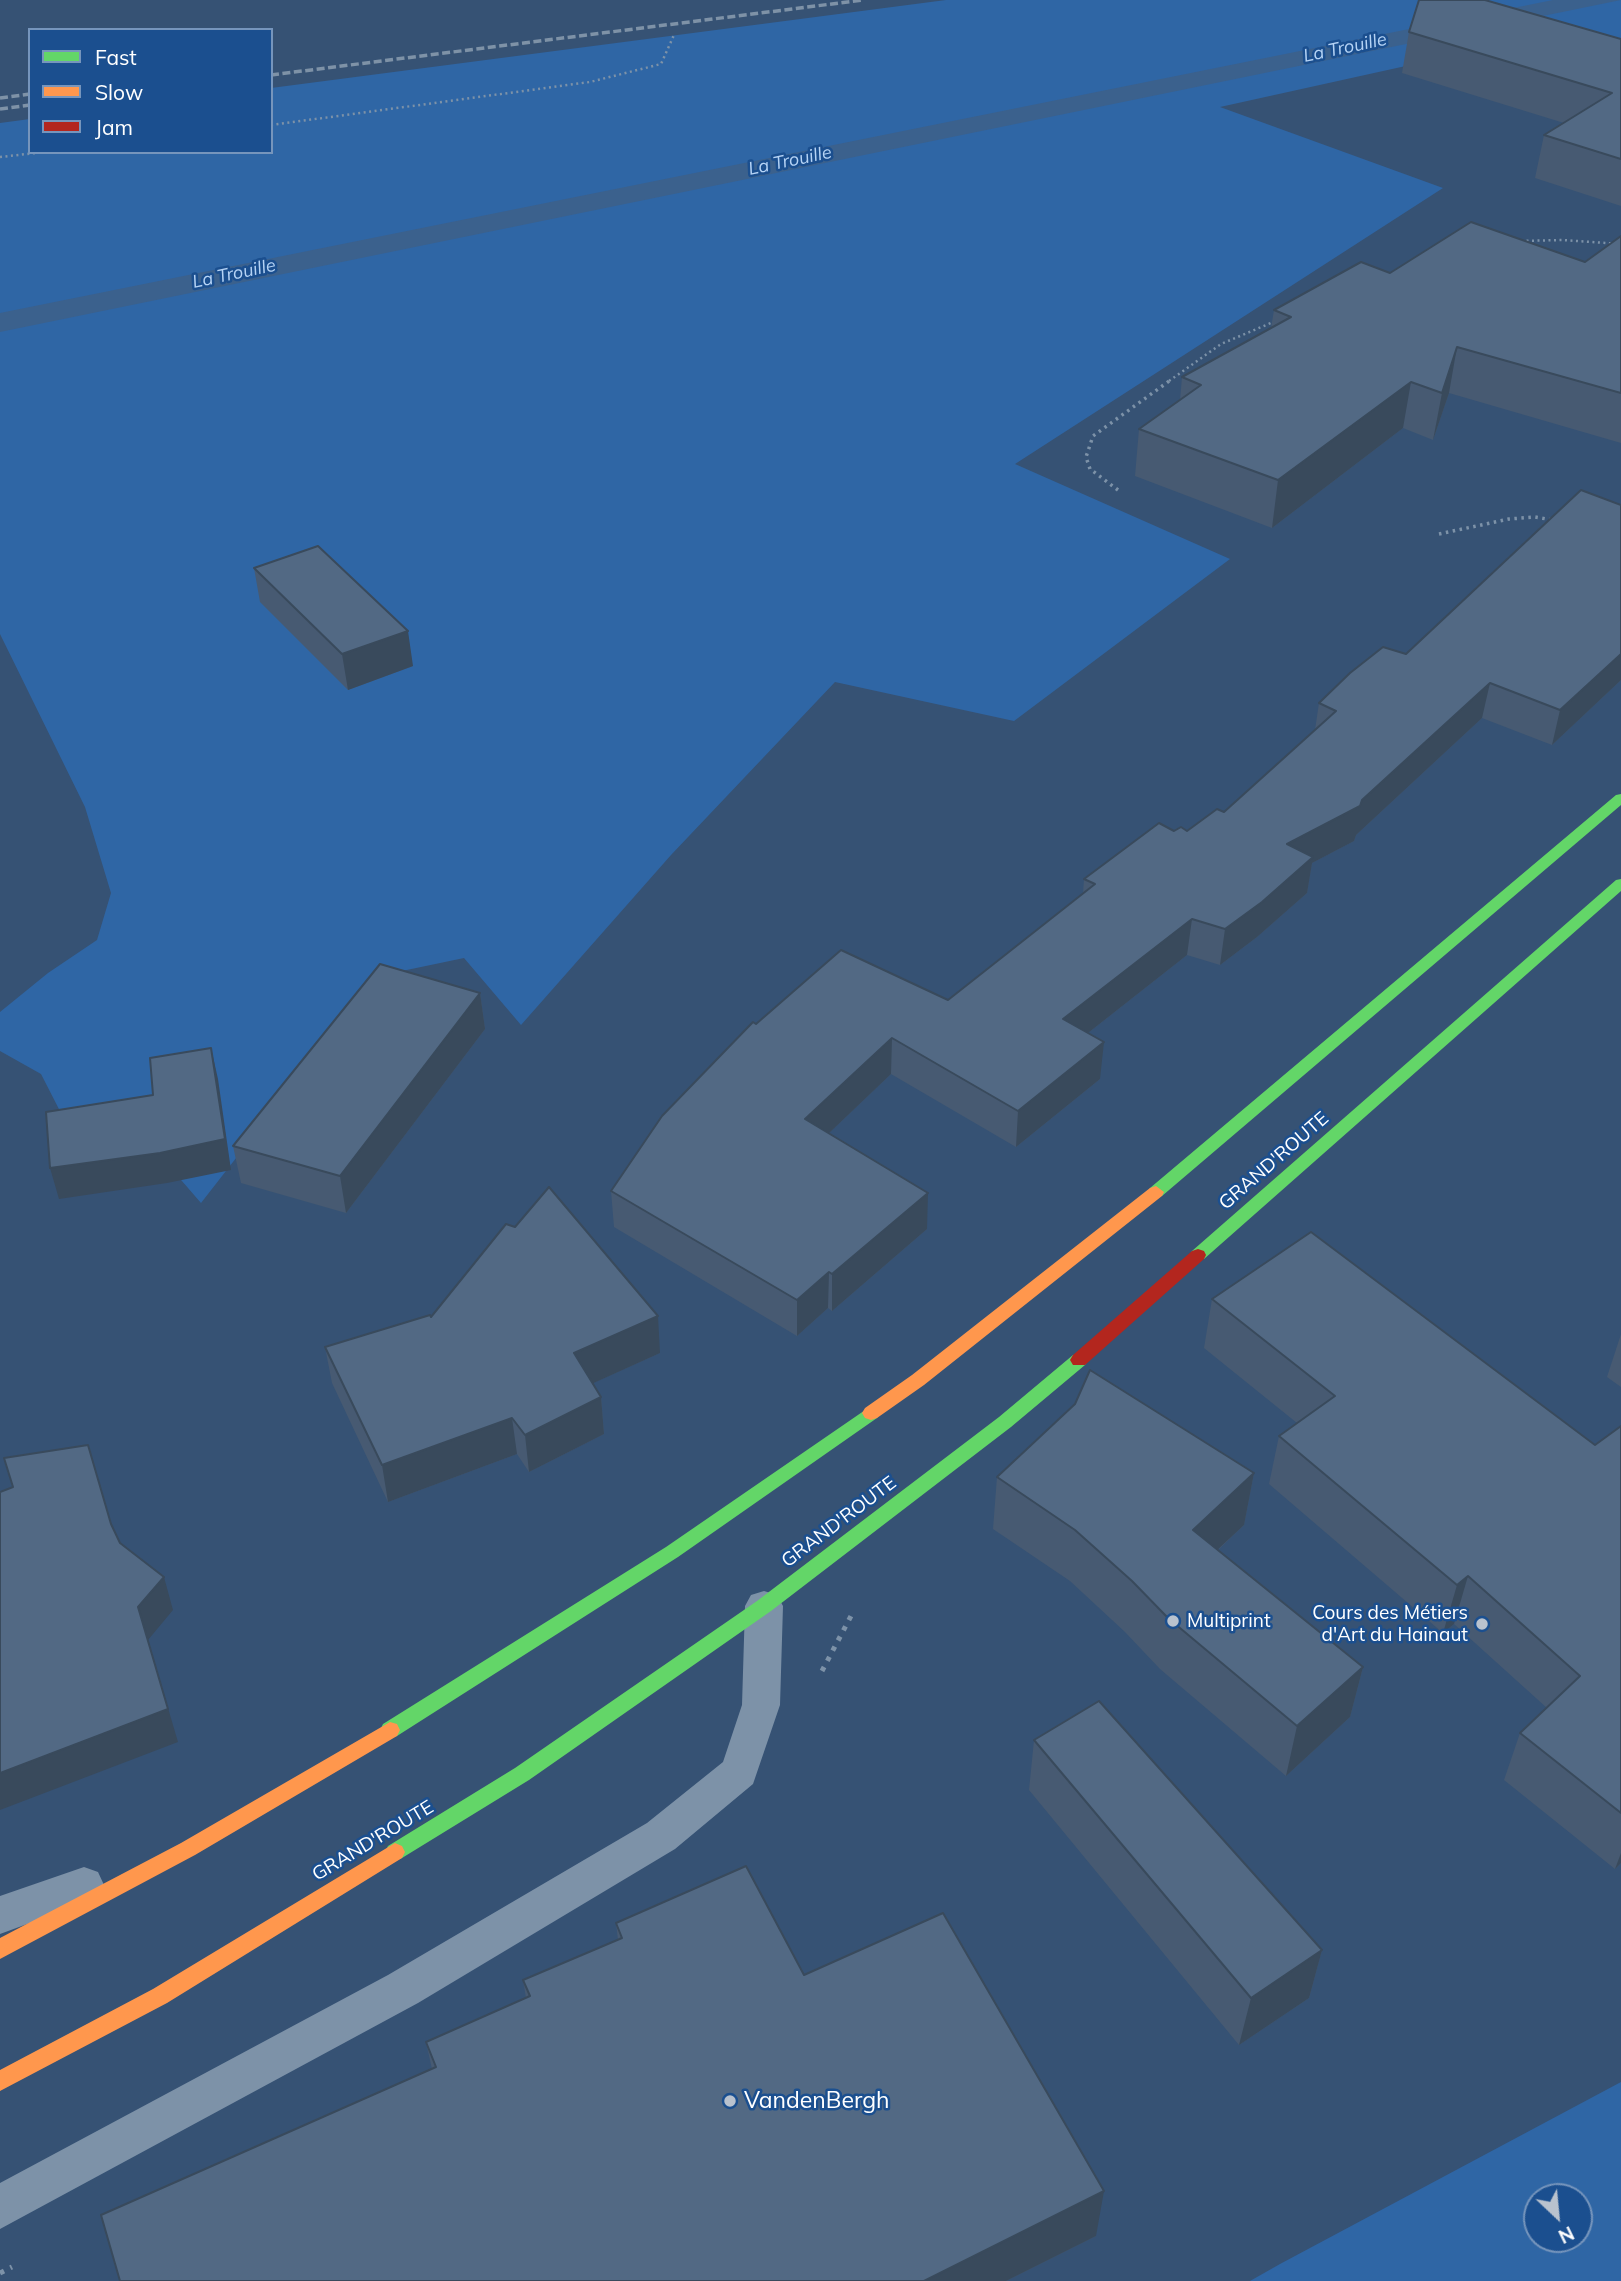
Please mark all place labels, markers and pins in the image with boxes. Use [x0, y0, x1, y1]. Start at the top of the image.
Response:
place label: Cours des Métiers d'Art du Hainaut [1312, 1602, 1468, 1646]
place label: Multiprint [1187, 1610, 1271, 1632]
marker: Multiprint [1165, 1613, 1181, 1629]
marker: Cours des Métiers d'Art du Hainaut [1474, 1616, 1490, 1632]
place label: VandenBergh [744, 2087, 890, 2115]
marker: VandenBergh [722, 2093, 738, 2109]

